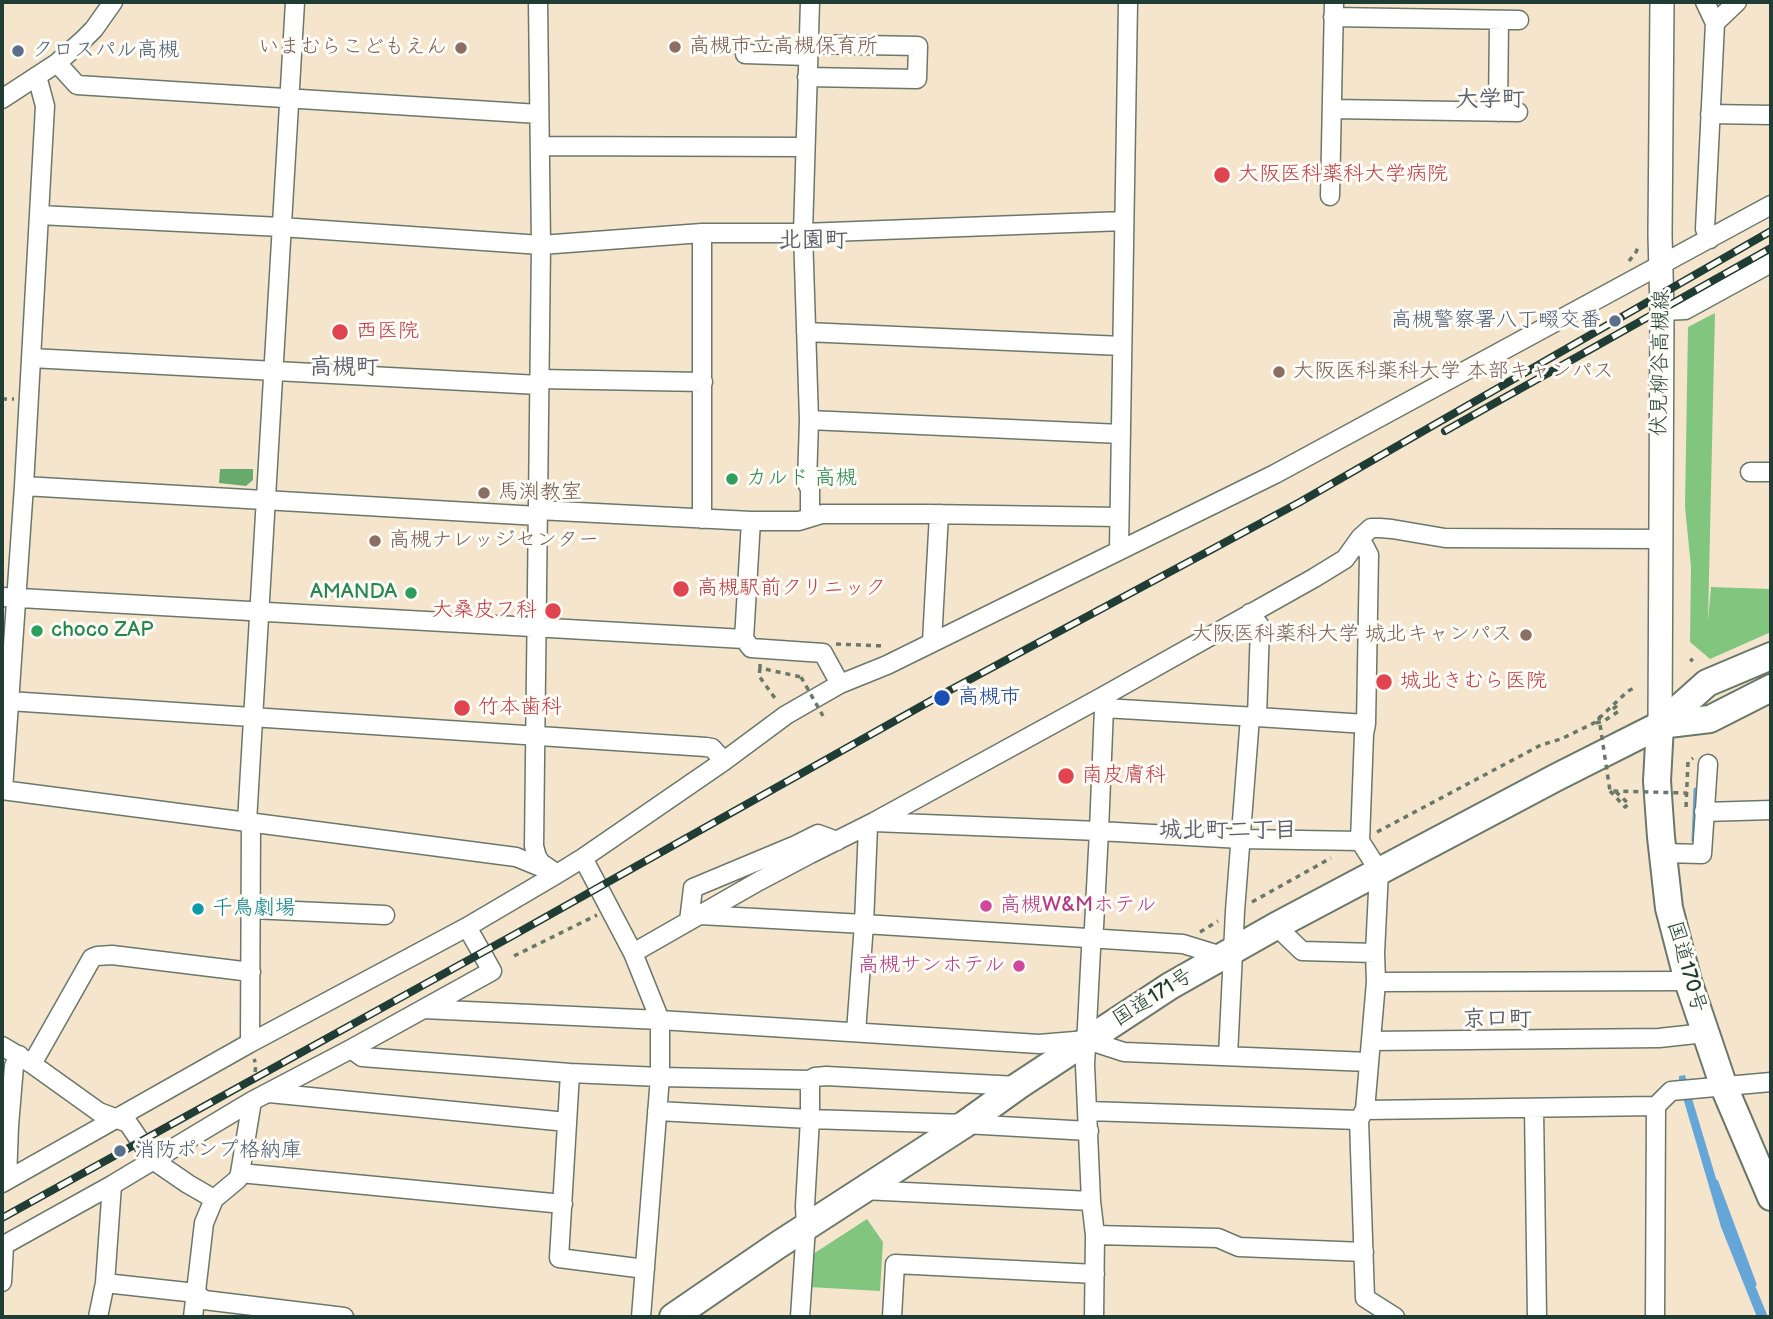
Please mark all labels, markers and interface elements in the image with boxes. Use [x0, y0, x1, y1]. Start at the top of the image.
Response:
place label: 高槻市立高槻保育所 [689, 34, 878, 60]
place label: いまむらこどもえん [258, 35, 447, 61]
place label: クロスパル高槻 [32, 38, 179, 64]
marker: 高槻市立高槻保育所 [667, 39, 683, 55]
marker: いまむらこどもえん [453, 40, 469, 56]
marker: クロスパル高槻 [10, 43, 26, 59]
district label: 大学町 [1456, 86, 1524, 114]
place label: 大阪医科薬科大学病院 [1238, 162, 1448, 188]
marker: 大阪医科薬科大学病院 [1212, 165, 1232, 185]
district label: 北園町 [779, 227, 847, 255]
street label: 伏見柳谷高槻線 [1647, 289, 1675, 437]
place label: 高槻警察署八丁畷交番 [1391, 308, 1601, 334]
marker: 高槻警察署八丁畷交番 [1607, 313, 1623, 329]
place label: 西医院 [356, 319, 419, 345]
marker: 西医院 [330, 322, 350, 342]
district label: 高槻町 [310, 354, 378, 382]
place label: 大阪医科薬科大学 本部キャンパス [1293, 359, 1614, 385]
marker: 大阪医科薬科大学 本部キャンパス [1271, 364, 1287, 380]
place label: カルド 高槻 [746, 466, 857, 492]
marker: カルド 高槻 [724, 471, 740, 487]
place label: 馬渕教室 [498, 480, 582, 506]
marker: 馬渕教室 [476, 485, 492, 501]
place label: 高槻ナレッジセンター [389, 528, 599, 554]
marker: 高槻ナレッジセンター [367, 533, 383, 549]
place label: 高槻駅前クリニック [697, 576, 886, 602]
marker: 高槻駅前クリニック [671, 579, 691, 599]
place label: AMANDA [310, 580, 397, 606]
marker: AMANDA [403, 585, 419, 601]
place label: 大桑皮フ科 [432, 598, 537, 624]
marker: 大桑皮フ科 [543, 601, 563, 621]
place label: choco ZAP [51, 618, 153, 644]
place label: 大阪医科薬科大学 城北キャンパス [1191, 622, 1512, 648]
marker: choco ZAP [29, 623, 45, 639]
marker: 大阪医科薬科大学 城北キャンパス [1518, 627, 1534, 643]
place label: 城北きむら医院 [1400, 669, 1547, 695]
marker: 城北きむら医院 [1374, 672, 1394, 692]
place label: 高槻市 [958, 685, 1021, 711]
marker: 高槻市 [932, 688, 952, 708]
place label: 竹本歯科 [478, 695, 562, 721]
marker: 竹本歯科 [452, 698, 472, 718]
place label: 南皮膚科 [1082, 763, 1166, 789]
marker: 南皮膚科 [1056, 766, 1076, 786]
district label: 城北町二丁目 [1159, 817, 1297, 845]
place label: 高槻W&Mホテル [1000, 893, 1156, 919]
place label: 千鳥劇場 [212, 896, 296, 922]
marker: 高槻W&Mホテル [978, 898, 994, 914]
marker: 千鳥劇場 [190, 901, 206, 917]
street label: 国道170号 [1661, 918, 1711, 1016]
place label: 高槻サンホテル [858, 953, 1005, 979]
marker: 高槻サンホテル [1011, 958, 1027, 974]
street label: 国道171号 [1108, 964, 1198, 1032]
district label: 京口町 [1463, 1006, 1531, 1034]
place label: 消防ポンプ格納庫 [134, 1138, 302, 1164]
marker: 消防ポンプ格納庫 [112, 1143, 128, 1159]

